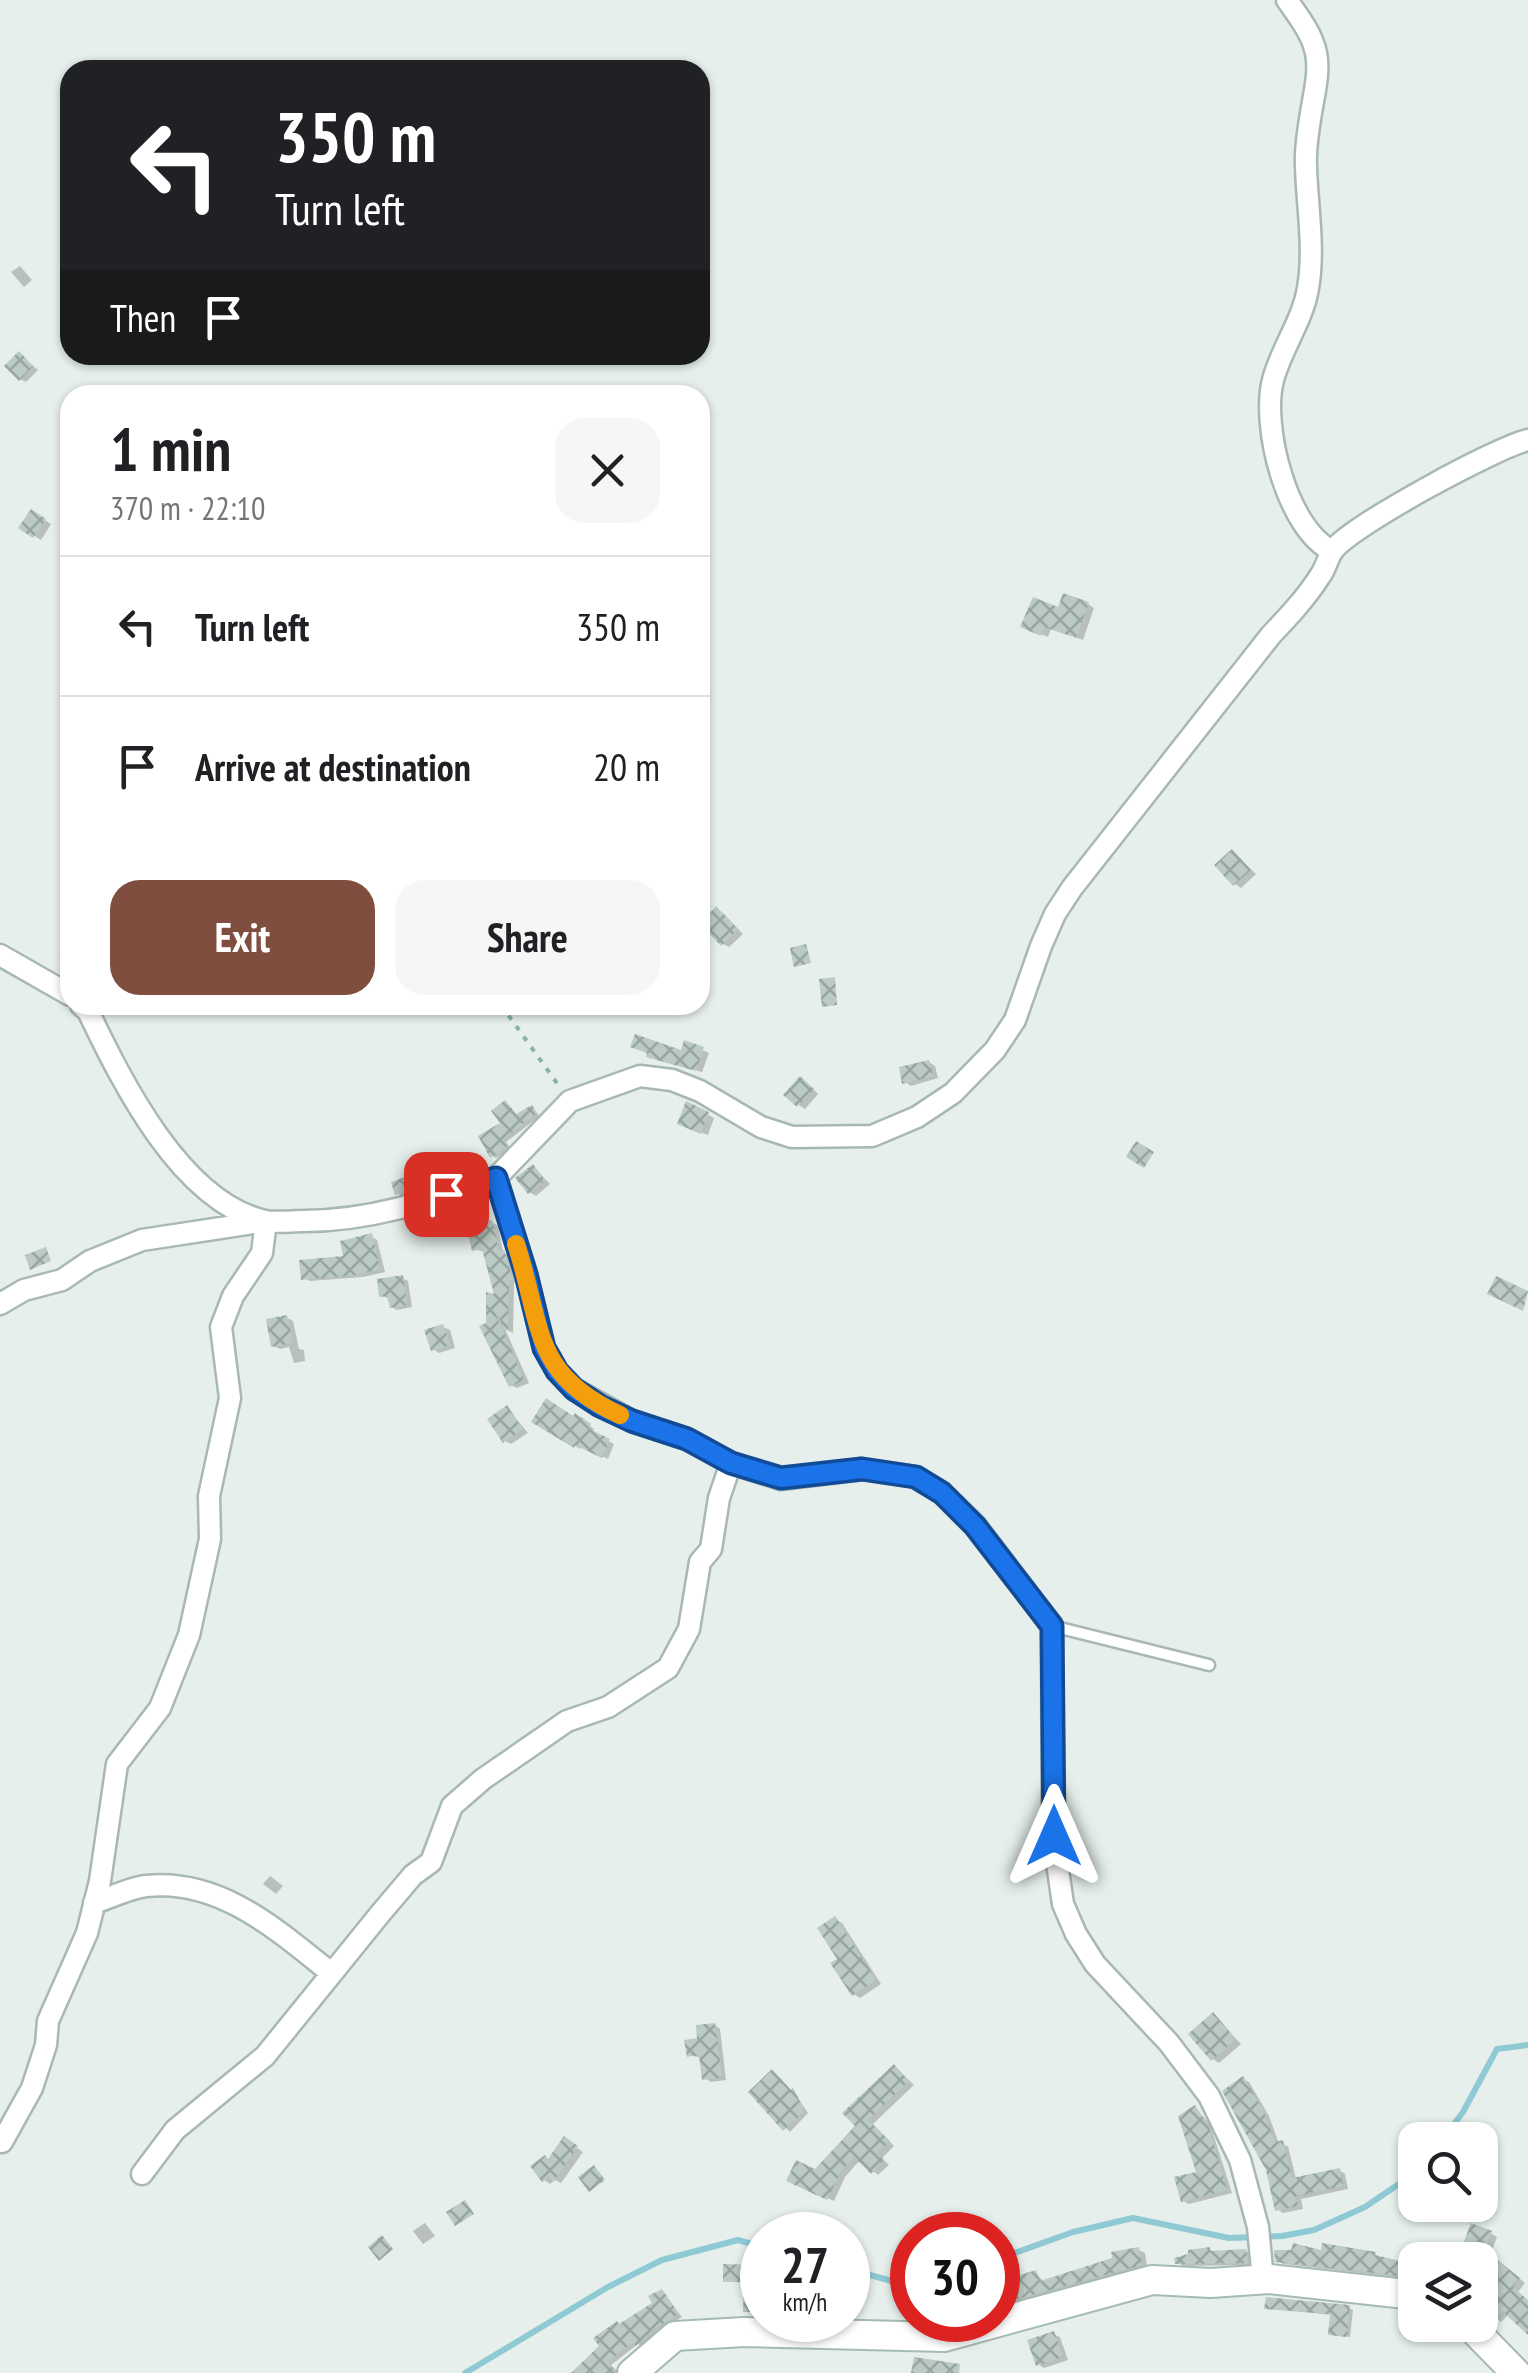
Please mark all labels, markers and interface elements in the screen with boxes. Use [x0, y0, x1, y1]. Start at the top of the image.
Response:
text: 350 m [275, 91, 436, 181]
icon: left [110, 100, 240, 230]
text: Turn left [275, 179, 405, 237]
icon: arrive [196, 290, 251, 345]
text: Then [110, 293, 176, 342]
text: 1 min [110, 410, 231, 488]
button: close [555, 418, 660, 523]
text: 370 m · 22:10 [110, 487, 265, 529]
icon: left [110, 599, 165, 654]
text: Turn left [195, 602, 309, 651]
text: 350 m [576, 602, 660, 651]
icon: arrive [110, 739, 165, 794]
text: Arrive at destination [195, 742, 471, 791]
text: 20 m [593, 742, 660, 791]
button: Exit [110, 880, 375, 995]
button: Share [395, 880, 660, 995]
pin [404, 1152, 489, 1237]
icon: arrive [419, 1167, 474, 1222]
position arrow [1002, 1784, 1106, 1888]
map controls [1398, 2122, 1498, 2342]
button: search [1398, 2122, 1498, 2222]
speed limit sign: 30 [890, 2212, 1020, 2342]
text: 27 [781, 2232, 829, 2297]
button: layers [1398, 2242, 1498, 2342]
text: km/h [783, 2286, 827, 2318]

